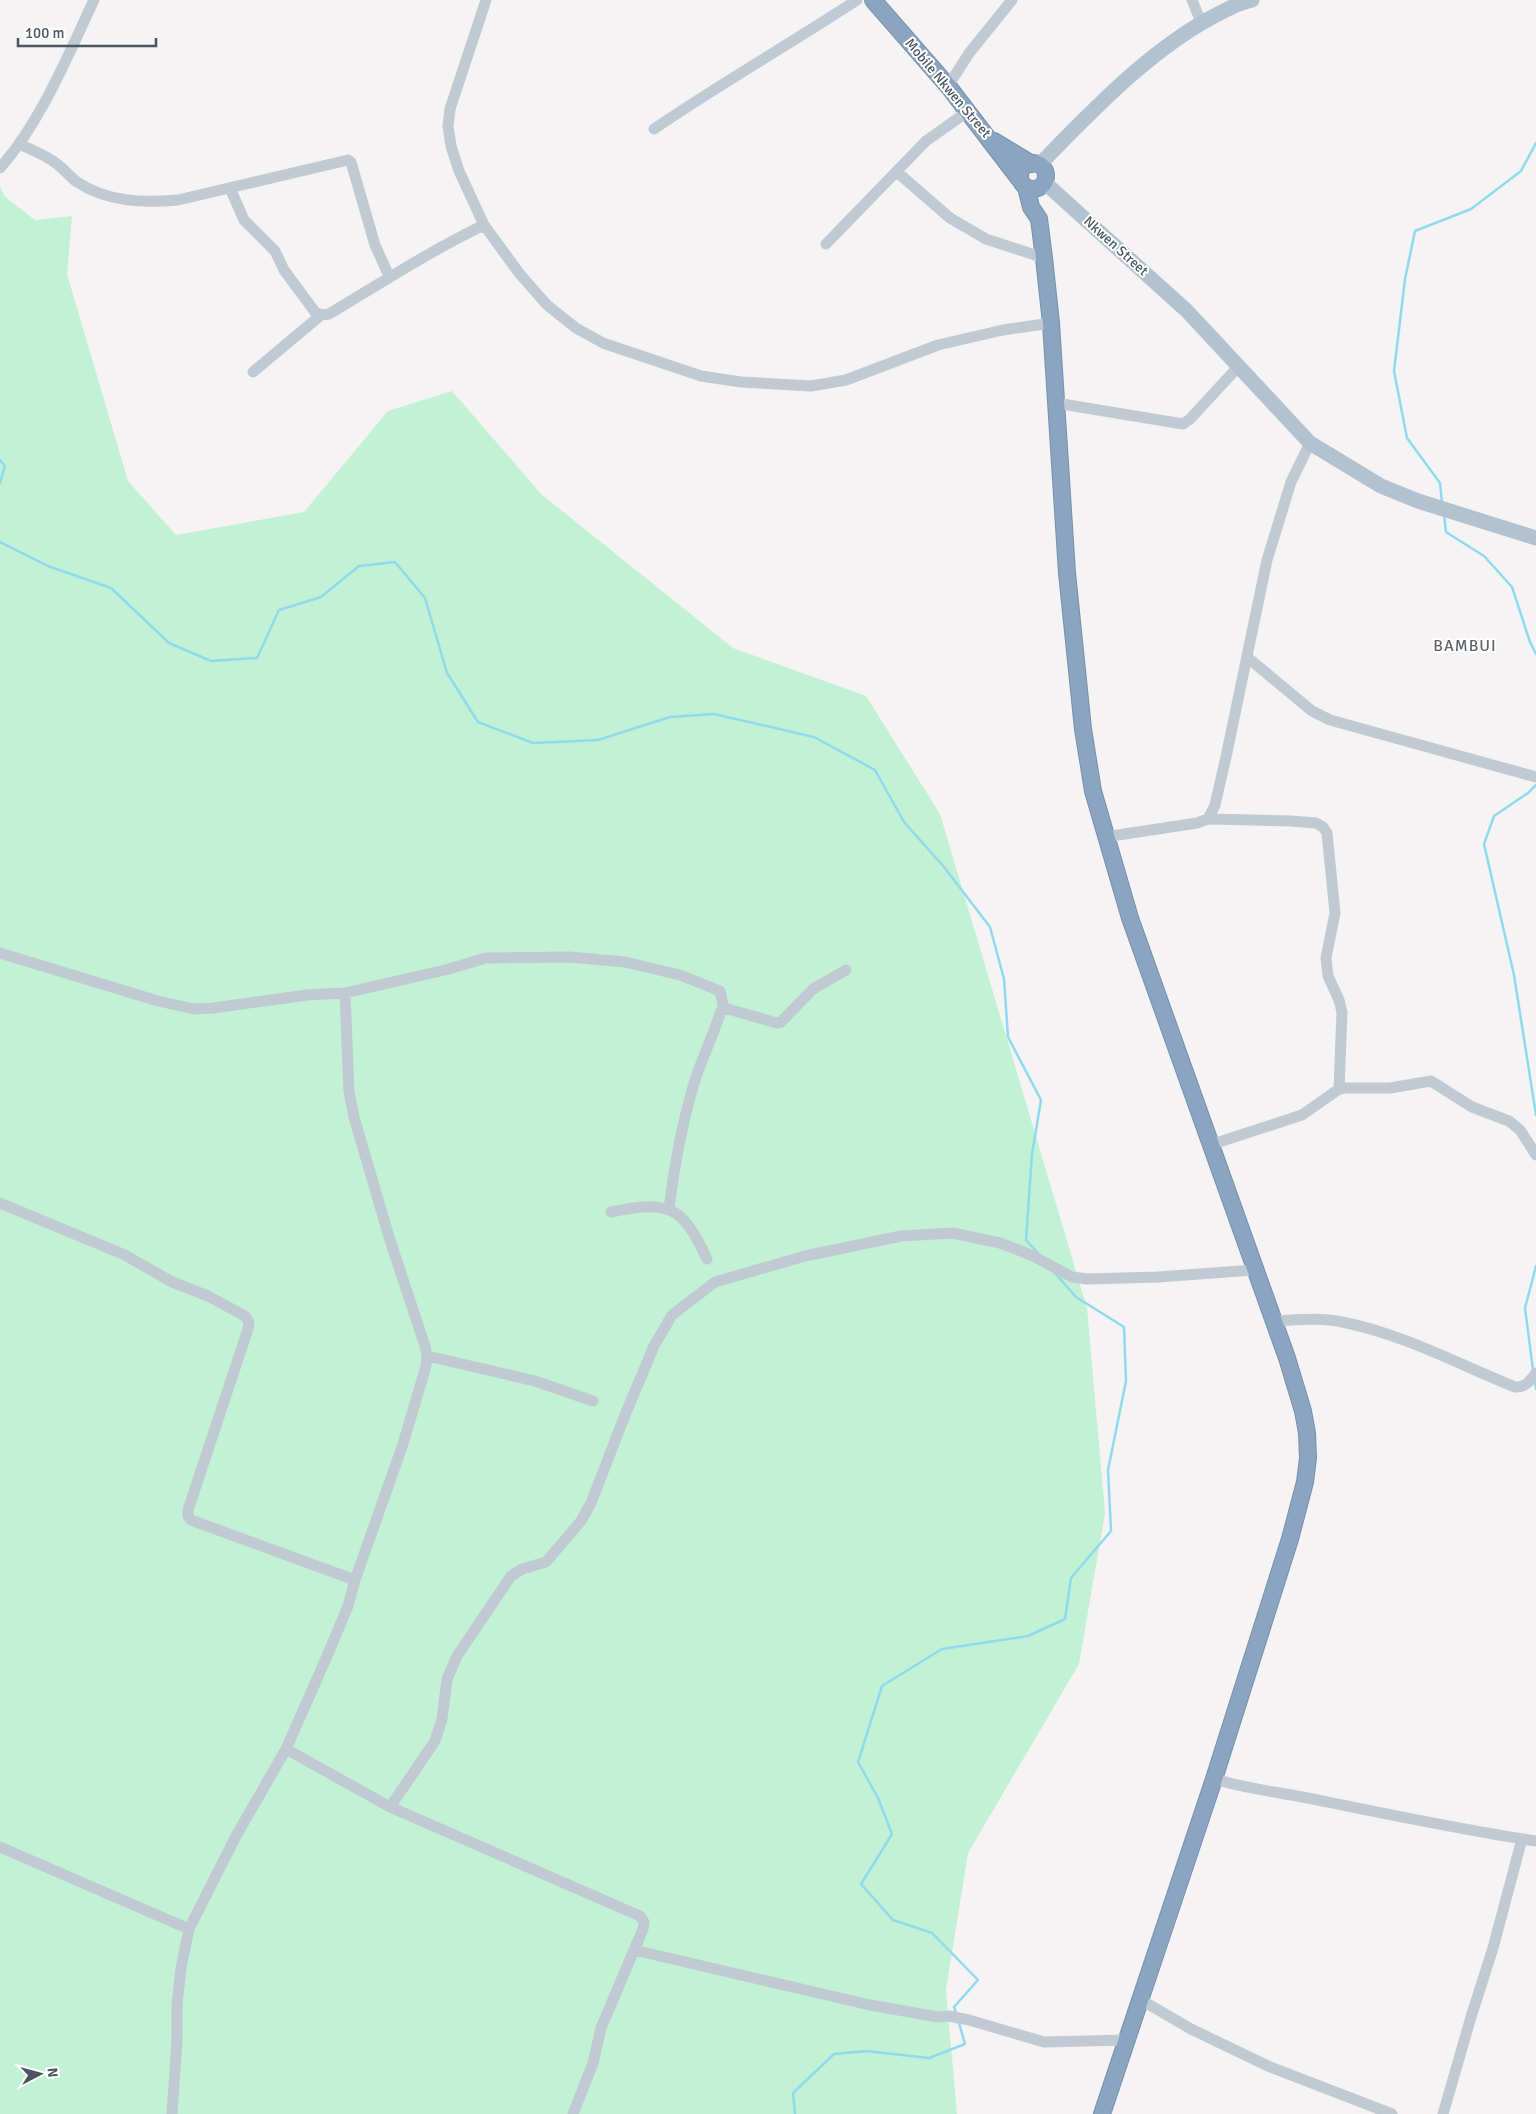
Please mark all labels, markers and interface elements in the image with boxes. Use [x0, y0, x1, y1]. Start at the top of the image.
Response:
scale bar [18, 15, 155, 47]
text: 100 m [25, 24, 65, 42]
street label: Mobile Nkwen Street [901, 35, 995, 141]
street label: Nkwen Street [1080, 213, 1152, 279]
district label: BAMBUI [1433, 636, 1497, 656]
north arrow [15, 2049, 65, 2099]
text: N [43, 2067, 61, 2078]

